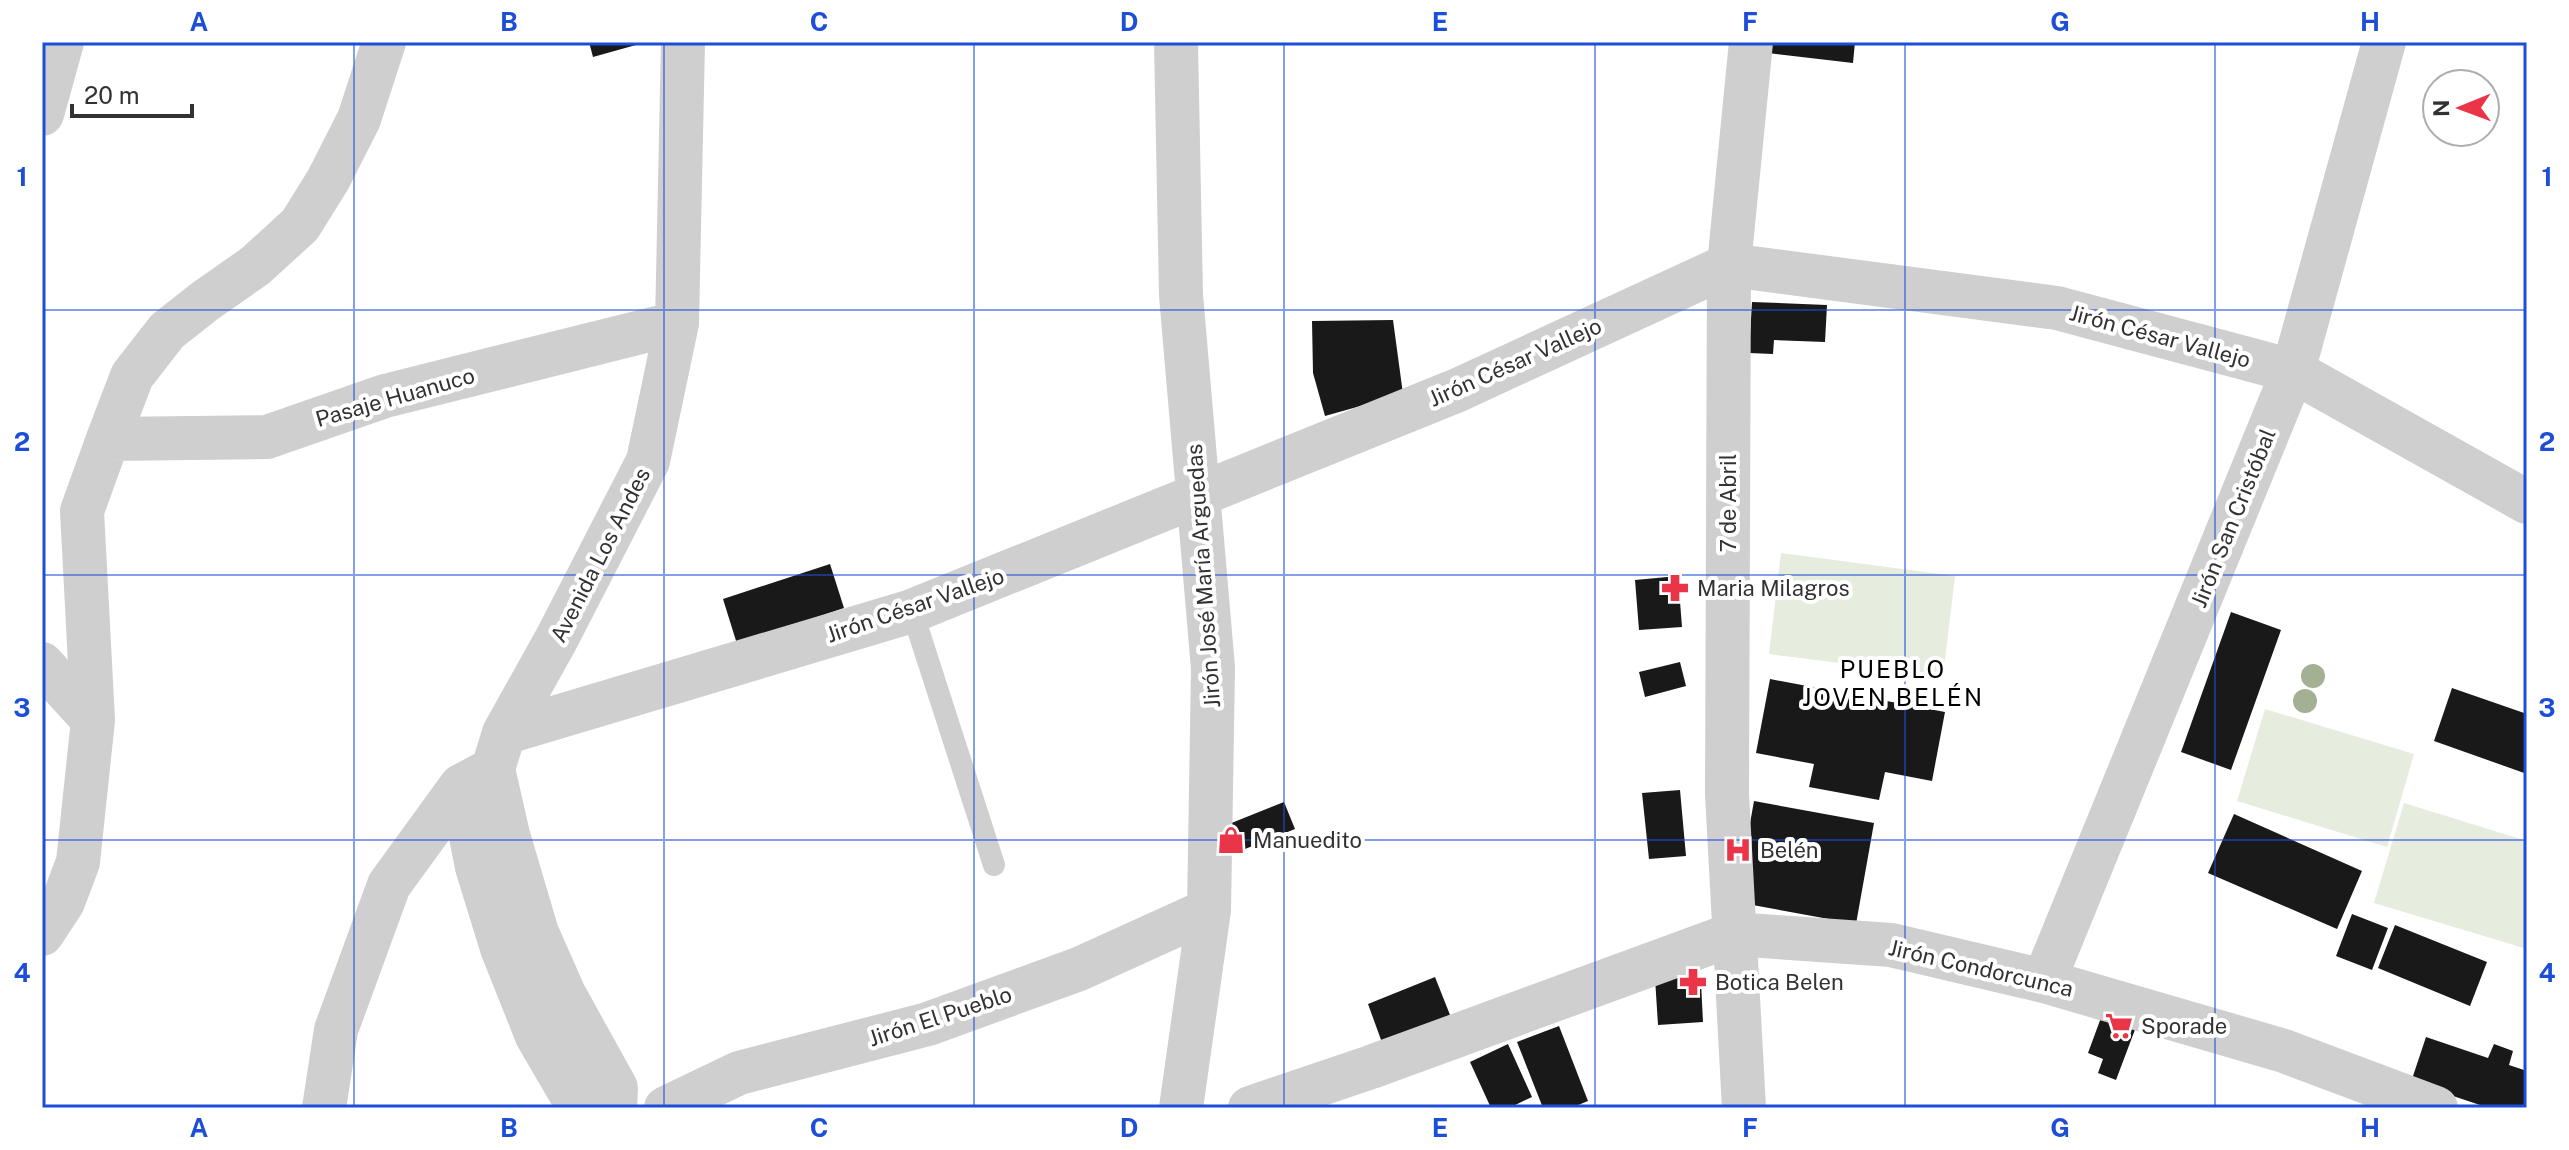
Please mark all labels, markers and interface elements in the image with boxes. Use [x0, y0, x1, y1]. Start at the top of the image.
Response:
text: A [190, 6, 209, 37]
text: B [500, 6, 518, 37]
text: C [810, 6, 828, 37]
text: D [1120, 6, 1138, 37]
text: E [1432, 6, 1448, 37]
text: F [1742, 6, 1758, 37]
text: G [2050, 6, 2070, 37]
text: H [2360, 6, 2380, 37]
scale bar [72, 68, 192, 118]
north arrow [2421, 68, 2501, 148]
text: 20 m [84, 81, 140, 109]
text: N [2428, 100, 2454, 117]
text: 1 [16, 161, 28, 192]
text: 1 [2541, 161, 2553, 192]
street label: Jirón César Vallejo [2067, 299, 2253, 373]
street label: Jirón César Vallejo [1425, 312, 1605, 412]
street label: Pasaje Huanuco [312, 362, 478, 432]
street label: Jirón San Cristóbal [2185, 425, 2281, 611]
text: 2 [14, 426, 30, 457]
text: 2 [2539, 426, 2555, 457]
street label: Jirón José María Arguedas [1181, 443, 1225, 709]
street label: 7 de Abril [1715, 454, 1741, 552]
street label: Avenida Los Andes [545, 463, 655, 647]
street label: Jirón César Vallejo [823, 562, 1007, 648]
pharmacy icon: Maria Milagros [1660, 573, 1690, 603]
place label: Maria Milagros [1697, 575, 1850, 601]
district label: PUEBLO JOVEN BELÉN [1802, 655, 1984, 711]
text: 3 [13, 692, 31, 723]
text: 3 [2538, 692, 2556, 723]
shop icon: Manuedito [1216, 825, 1246, 855]
place label: Manuedito [1253, 827, 1362, 853]
hospital icon: Belén [1723, 835, 1753, 865]
place label: Belén [1760, 837, 1819, 863]
street label: Jirón Condorcunca [1886, 934, 2076, 1002]
text: 4 [13, 957, 31, 988]
text: 4 [2538, 957, 2556, 988]
pharmacy icon: Botica Belen [1678, 967, 1708, 997]
place label: Botica Belen [1715, 969, 1844, 995]
street label: Jirón El Pueblo [865, 981, 1015, 1051]
supermarket icon: Sporade [2104, 1011, 2134, 1041]
place label: Sporade [2141, 1013, 2227, 1039]
text: A [190, 1112, 209, 1143]
text: B [500, 1112, 518, 1143]
text: C [810, 1112, 828, 1143]
text: D [1120, 1112, 1138, 1143]
text: E [1432, 1112, 1448, 1143]
text: F [1742, 1112, 1758, 1143]
text: G [2050, 1112, 2070, 1143]
text: H [2360, 1112, 2380, 1143]

